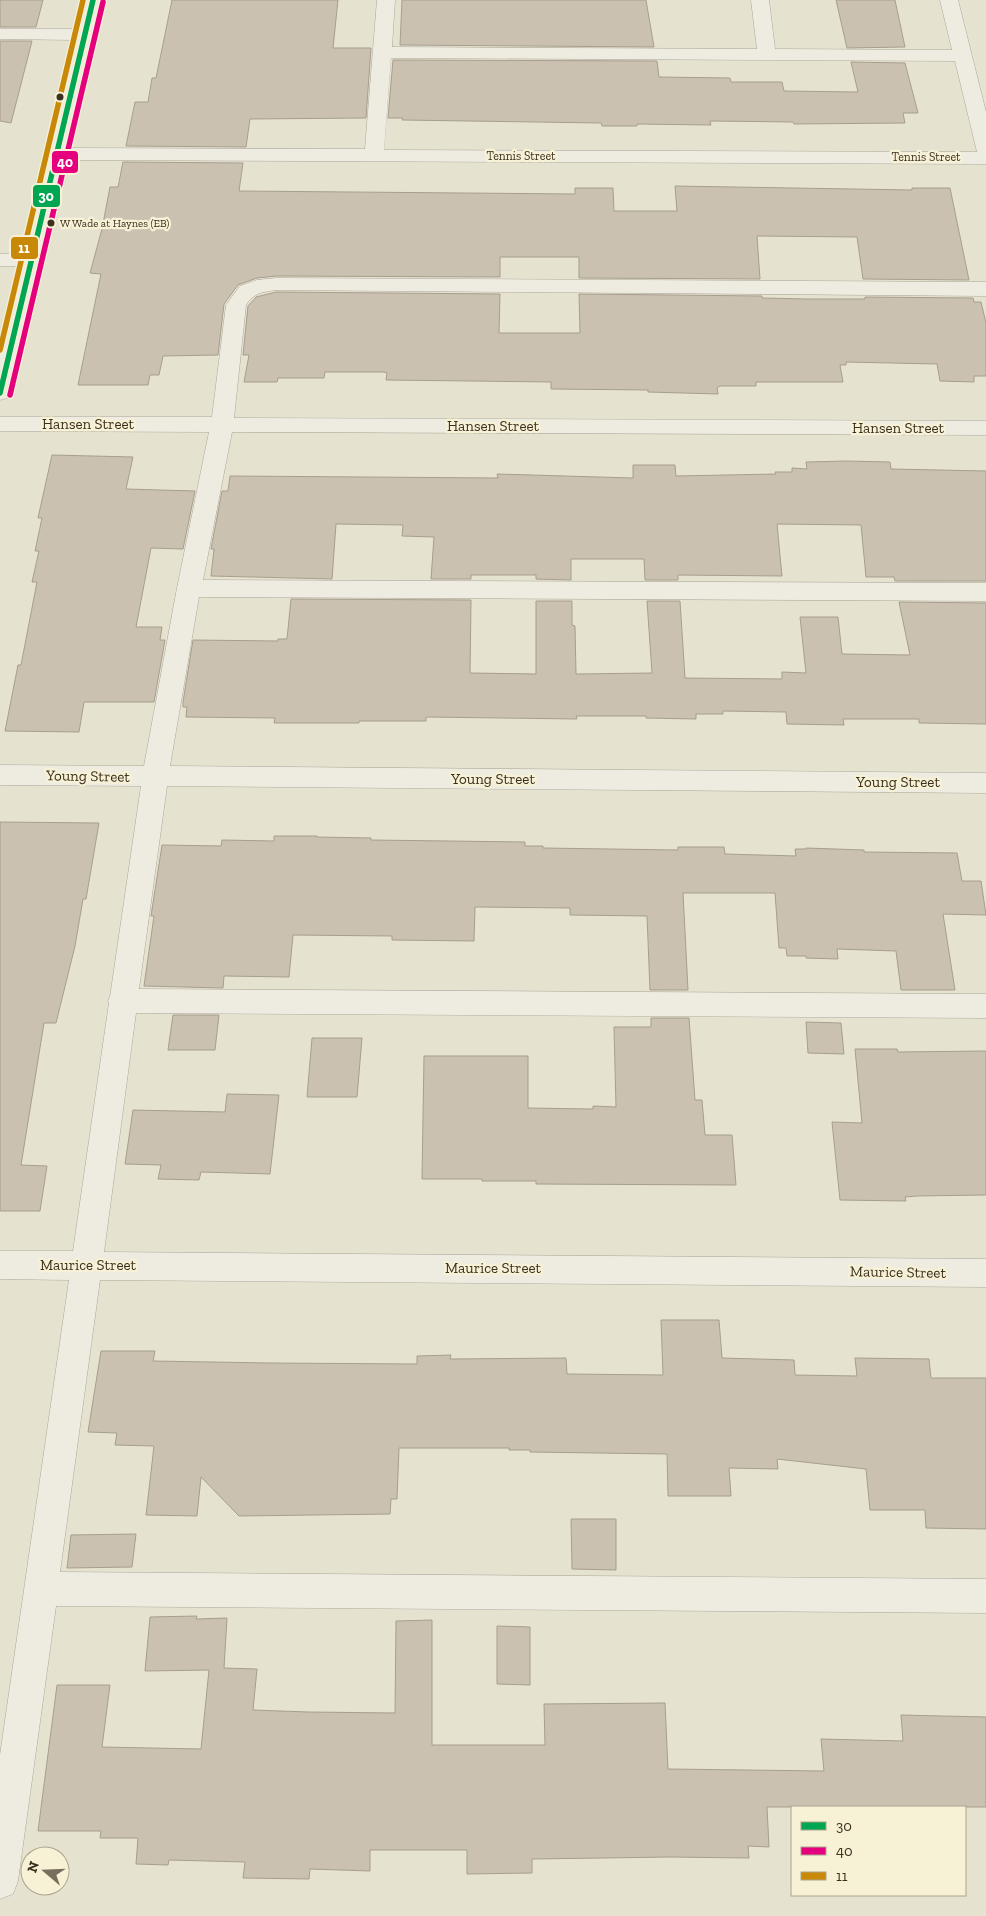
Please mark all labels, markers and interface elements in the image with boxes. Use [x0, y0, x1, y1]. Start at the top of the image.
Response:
unlabelled marker [55, 92, 65, 102]
street label: Tennis Street [486, 149, 556, 163]
line badge: 40 [51, 150, 79, 174]
street label: Tennis Street [891, 150, 961, 164]
text: 40 [57, 154, 73, 171]
line badge: 30 [32, 184, 61, 208]
text: 30 [38, 188, 54, 205]
place label: W Wade at Haynes (EB) [60, 217, 169, 230]
marker: W Wade at Haynes (EB) [46, 218, 56, 228]
line badge: 11 [10, 236, 39, 260]
text: 11 [18, 240, 30, 257]
street label: Hansen Street [42, 415, 135, 433]
street label: Hansen Street [447, 417, 540, 435]
street label: Hansen Street [852, 419, 945, 437]
street label: Young Street [45, 766, 131, 786]
street label: Young Street [450, 770, 535, 788]
street label: Young Street [855, 773, 940, 791]
street label: Maurice Street [40, 1256, 137, 1274]
street label: Maurice Street [445, 1259, 542, 1277]
street label: Maurice Street [850, 1262, 947, 1282]
legend [791, 1806, 966, 1896]
text: 30 [836, 1817, 852, 1835]
text: 40 [836, 1842, 853, 1860]
north arrow [20, 1846, 70, 1896]
text: N [23, 1859, 43, 1875]
text: 11 [836, 1867, 848, 1885]

